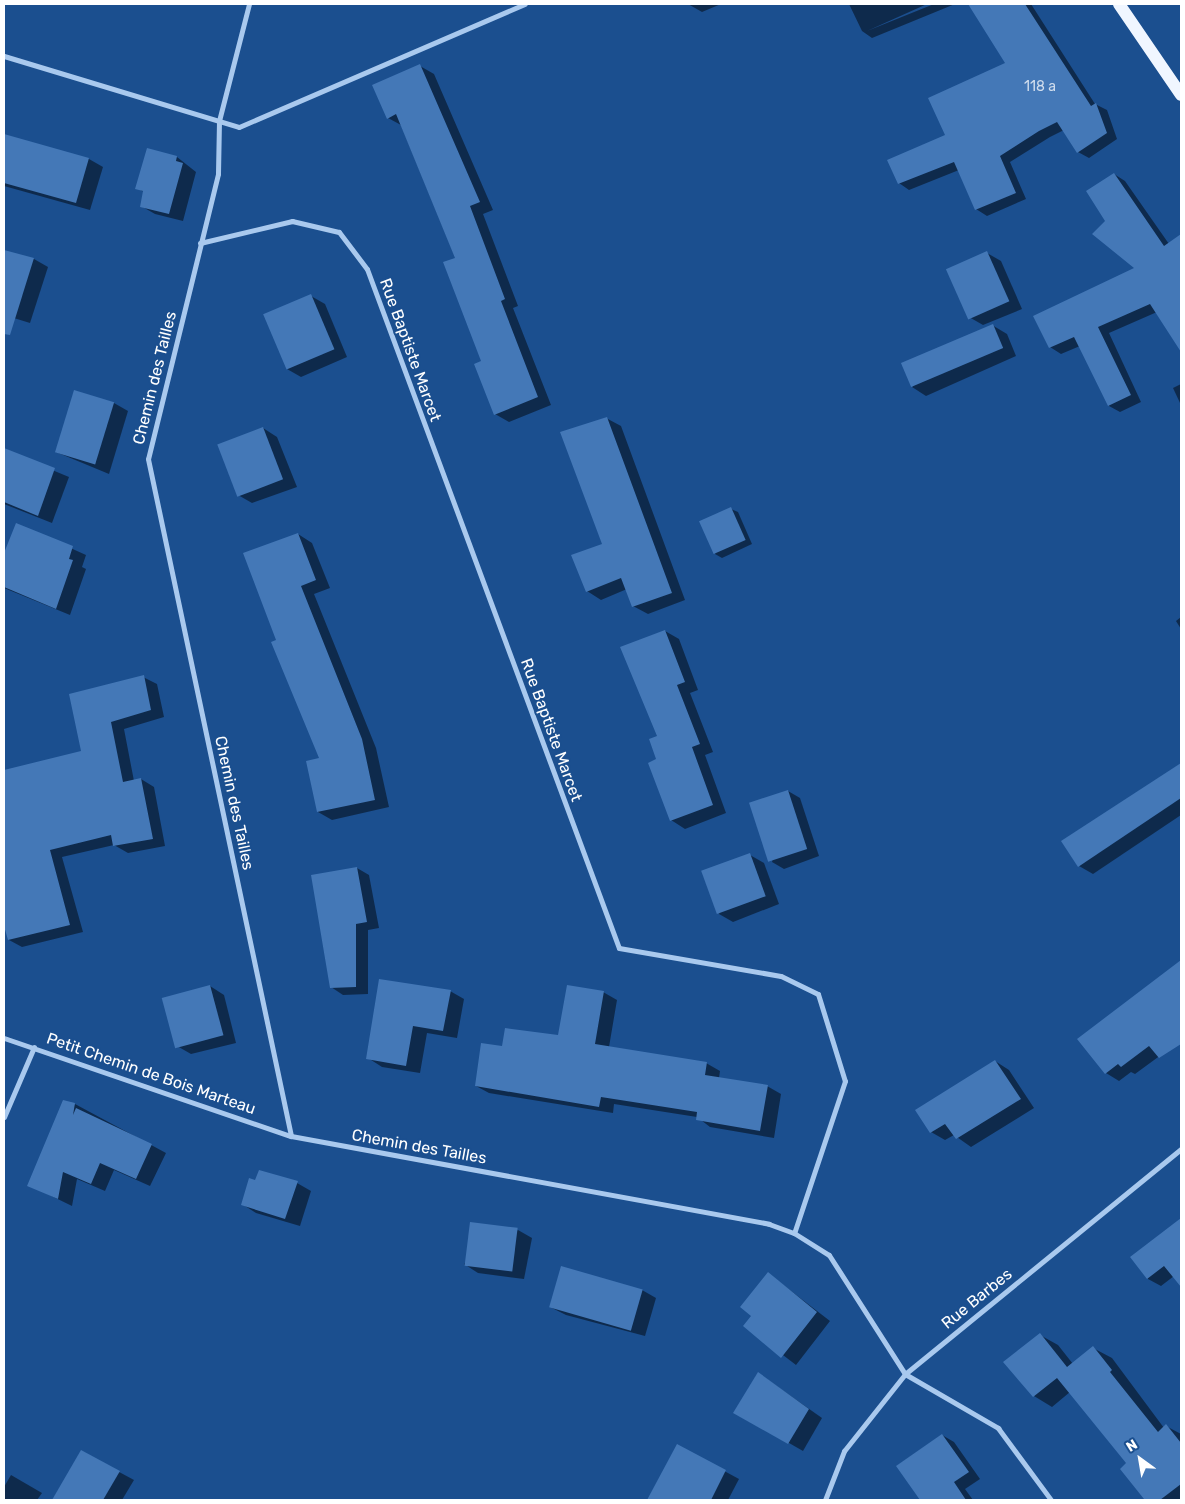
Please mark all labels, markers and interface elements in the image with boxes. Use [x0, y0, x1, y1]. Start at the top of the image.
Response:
house number: 118 a [1024, 79, 1056, 95]
street label: Rue Baptiste Marcet [375, 276, 445, 424]
street label: Chemin des Tailles [129, 309, 181, 447]
street label: Rue Baptiste Marcet [516, 656, 586, 804]
street label: Chemin des Tailles [210, 734, 258, 872]
street label: Petit Chemin de Bois Marteau [44, 1029, 258, 1119]
street label: Chemin des Tailles [350, 1126, 488, 1168]
street label: Rue Barbes [938, 1265, 1016, 1333]
north arrow [1115, 1434, 1165, 1484]
text: N [1123, 1436, 1141, 1456]

